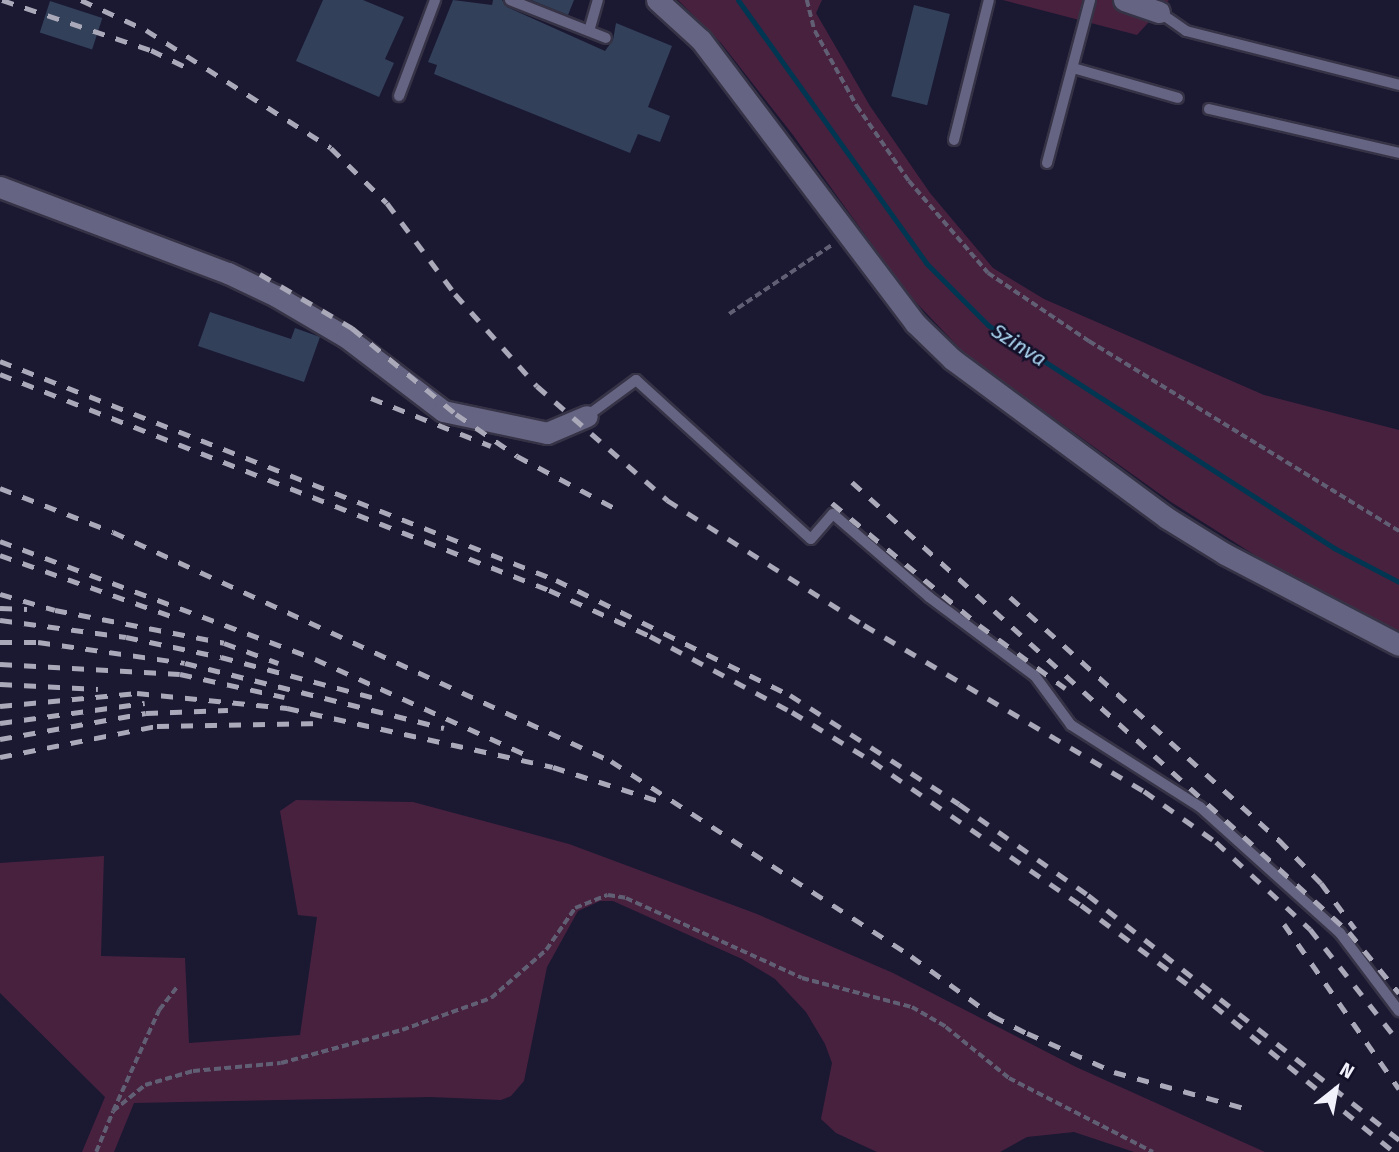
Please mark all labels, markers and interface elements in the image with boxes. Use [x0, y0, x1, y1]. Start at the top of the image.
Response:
water label: Szinva [987, 318, 1051, 372]
north arrow [1301, 1054, 1371, 1124]
text: N [1336, 1057, 1358, 1084]

